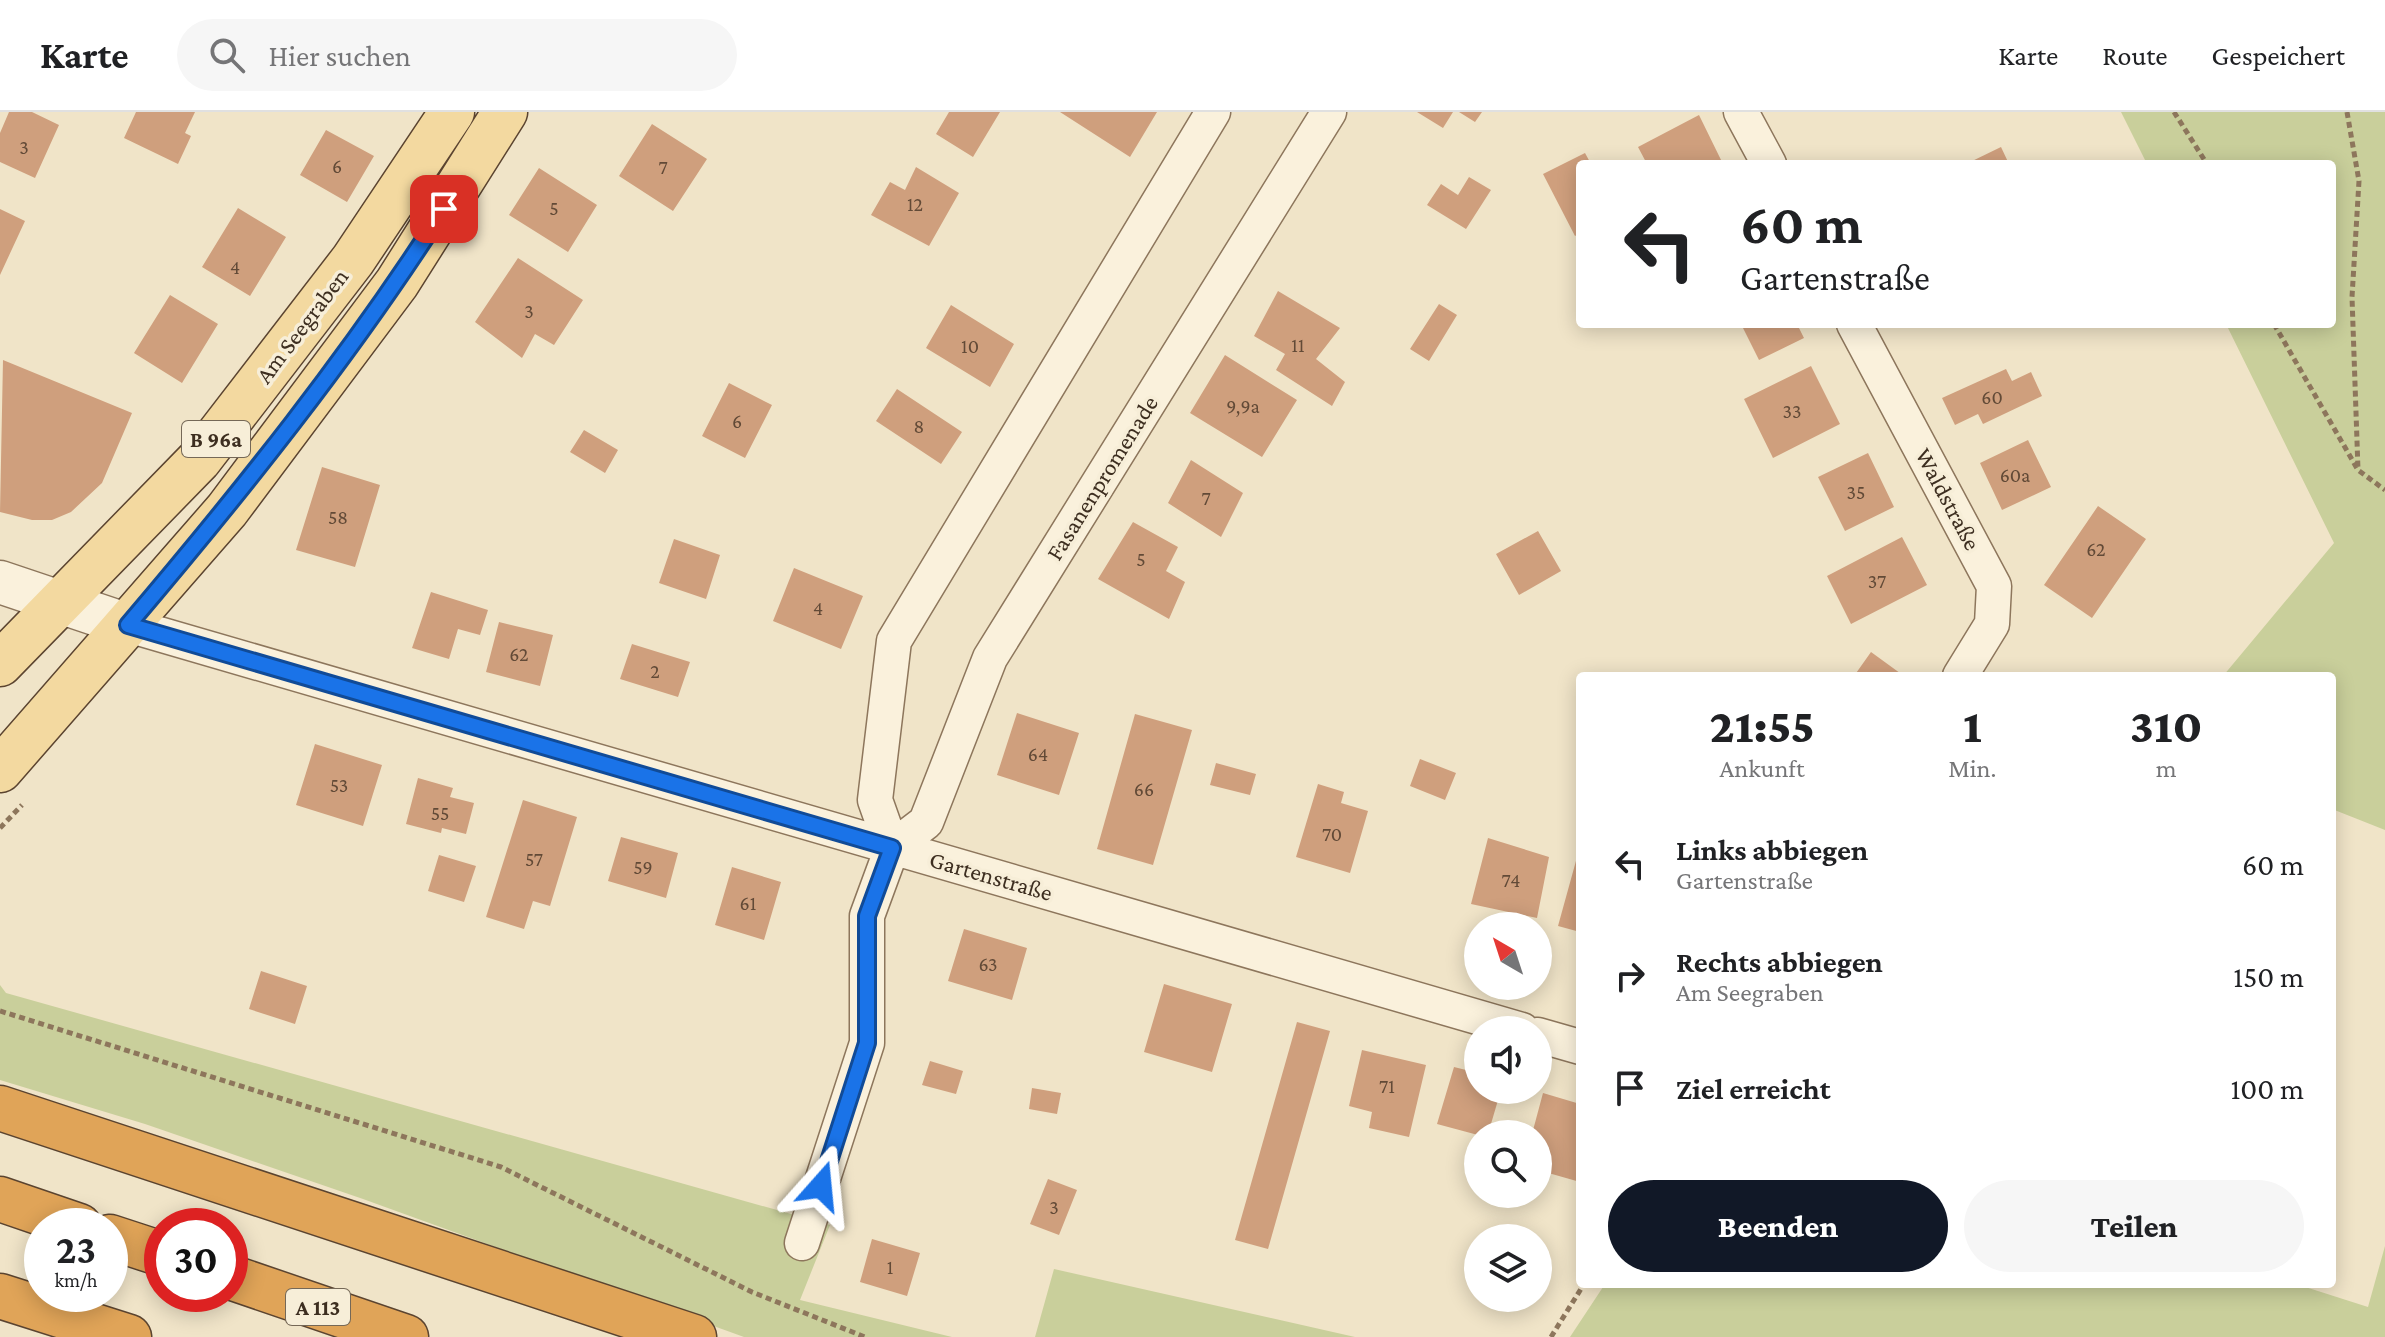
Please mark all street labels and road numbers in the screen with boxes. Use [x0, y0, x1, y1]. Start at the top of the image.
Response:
street label: Am Seegraben [250, 263, 353, 388]
street label: Fasanenpromenade [1040, 391, 1163, 565]
road number: B 96a [182, 421, 250, 457]
street label: Waldstraße [1910, 443, 1987, 554]
street label: Gartenstraße [927, 845, 1056, 906]
road number: A 113 [286, 1289, 350, 1325]

